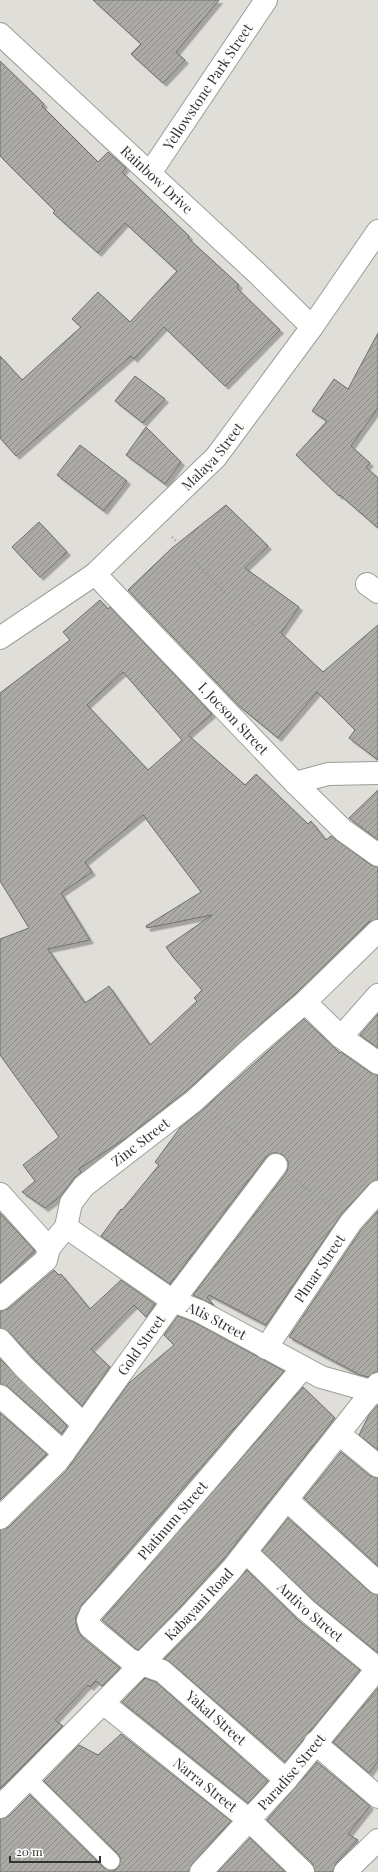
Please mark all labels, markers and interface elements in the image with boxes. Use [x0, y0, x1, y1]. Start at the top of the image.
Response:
street label: Yellowstone Park Street [158, 19, 257, 154]
street label: Rainbow Drive [117, 141, 197, 218]
street label: Malaya Street [177, 418, 248, 494]
street label: I. Jocson Street [194, 678, 274, 759]
street label: Zinc Street [107, 1113, 174, 1170]
street label: Plmar Street [289, 1229, 350, 1306]
street label: Atis Street [183, 1297, 251, 1344]
street label: Gold Street [112, 1310, 170, 1379]
street label: Platinum Street [133, 1476, 212, 1564]
street label: Kabayani Road [160, 1564, 237, 1644]
street label: Antivo Street [273, 1577, 348, 1646]
street label: Yakal Street [181, 1686, 251, 1750]
street label: Paradise Street [253, 1729, 330, 1814]
street label: Narra Street [170, 1753, 242, 1817]
scale bar [10, 1838, 100, 1864]
text: 20 m [16, 1843, 43, 1859]

